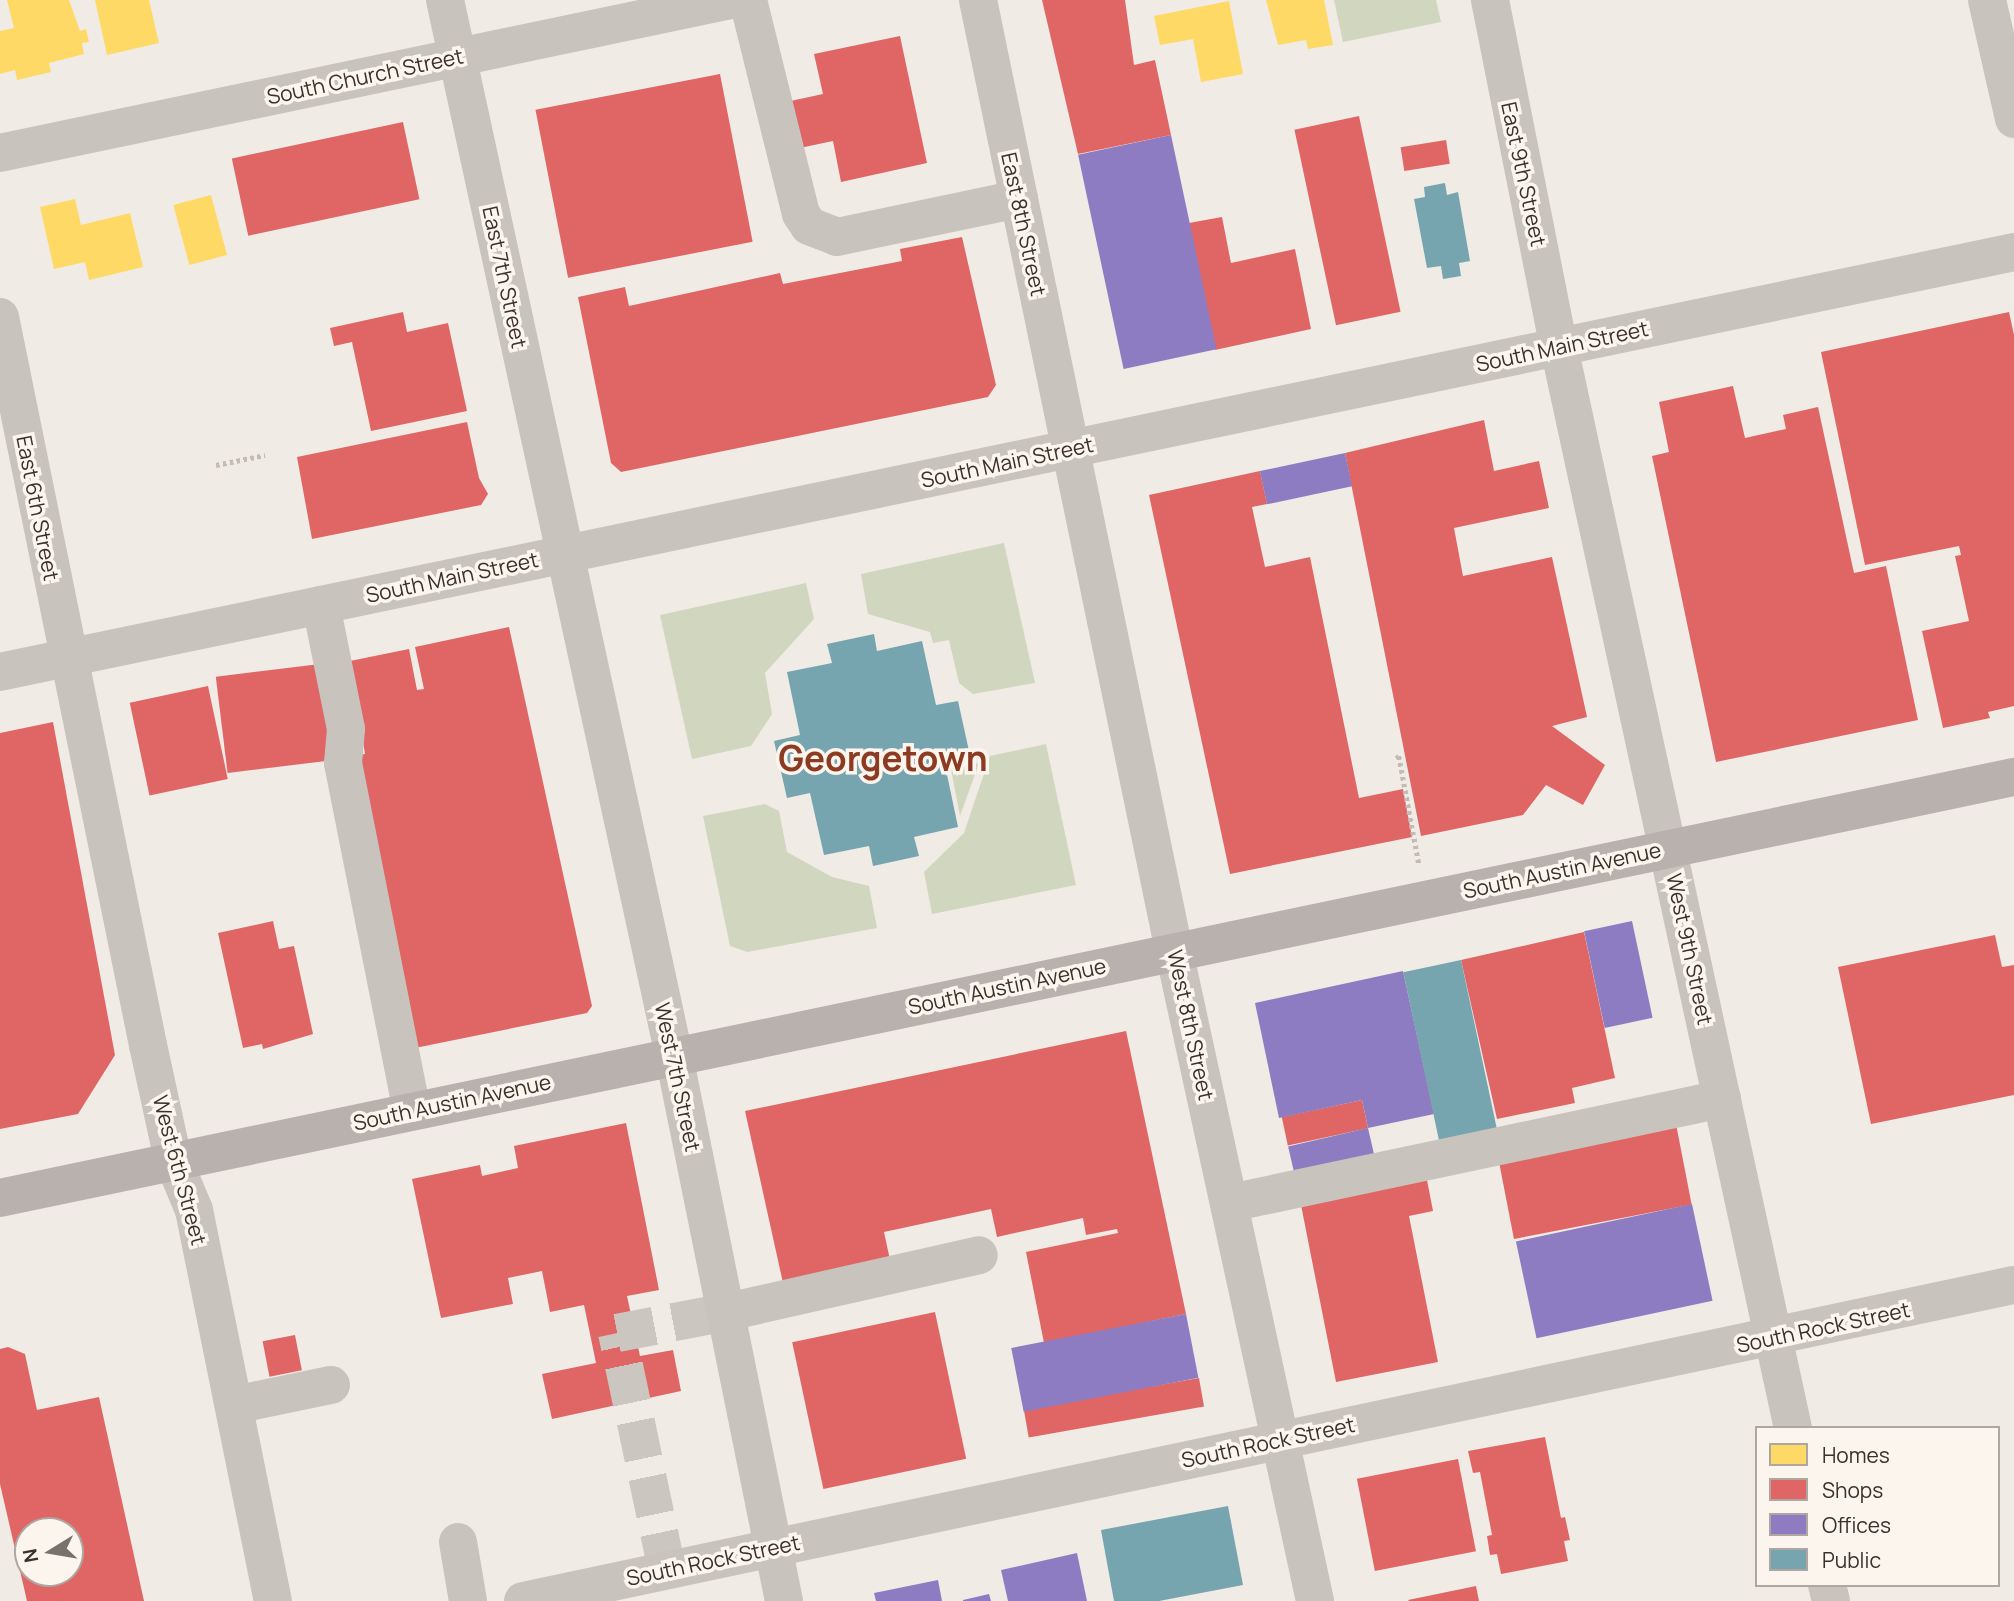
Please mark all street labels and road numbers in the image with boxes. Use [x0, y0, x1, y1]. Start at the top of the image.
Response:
street label: South Church Street [264, 43, 466, 109]
street label: East 9th Street [1496, 99, 1552, 249]
street label: East 8th Street [996, 150, 1052, 298]
street label: East 7th Street [478, 204, 532, 350]
street label: South Main Street [1474, 315, 1650, 377]
street label: South Main Street [919, 431, 1095, 493]
street label: East 6th Street [12, 433, 64, 583]
street label: South Main Street [364, 546, 540, 608]
street label: South Austin Avenue [1461, 837, 1663, 903]
street label: West 9th Street [1662, 871, 1718, 1027]
street label: West 8th Street [1163, 947, 1219, 1103]
street label: South Austin Avenue [906, 953, 1108, 1019]
street label: West 7th Street [650, 1000, 706, 1154]
street label: South Austin Avenue [351, 1069, 553, 1135]
street label: West 6th Street [148, 1092, 212, 1248]
street label: South Rock Street [1734, 1296, 1912, 1358]
street label: South Rock Street [1179, 1411, 1357, 1473]
street label: South Rock Street [624, 1529, 802, 1591]

